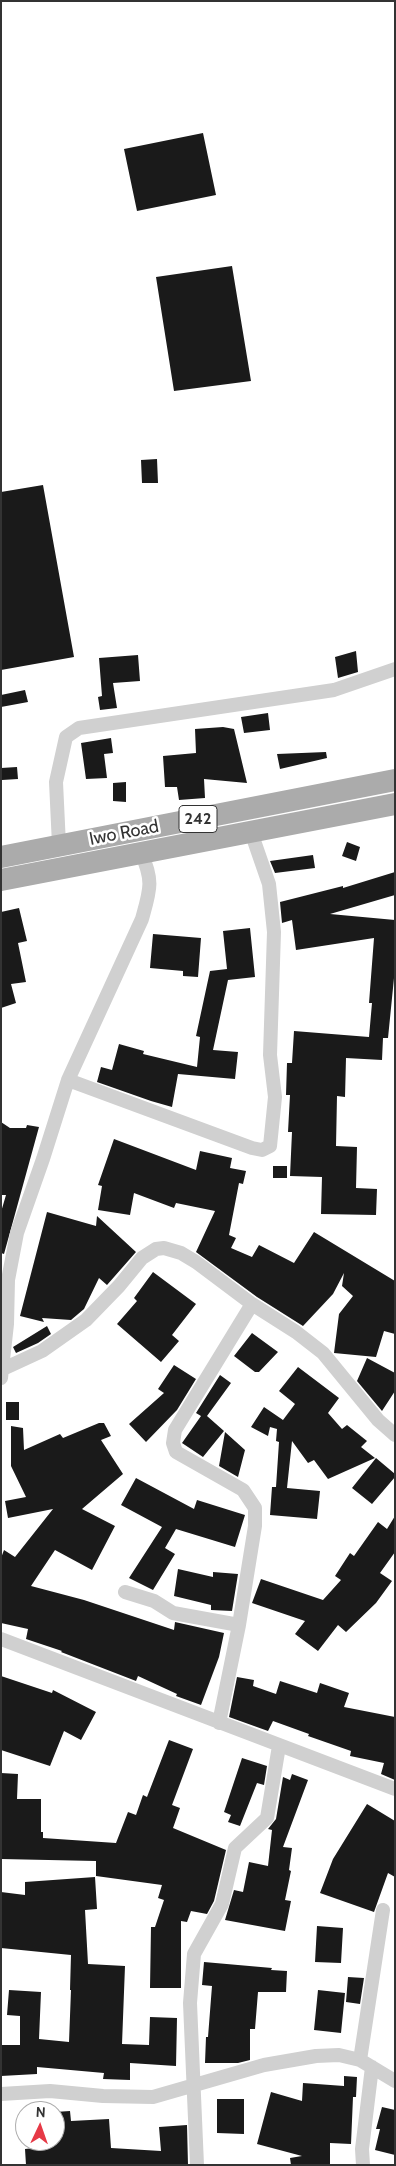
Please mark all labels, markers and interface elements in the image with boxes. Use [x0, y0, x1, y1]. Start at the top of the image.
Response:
road number: 242 [179, 806, 217, 832]
street label: Iwo Road [87, 816, 161, 850]
north arrow [15, 2101, 65, 2151]
text: N [35, 2103, 46, 2121]

